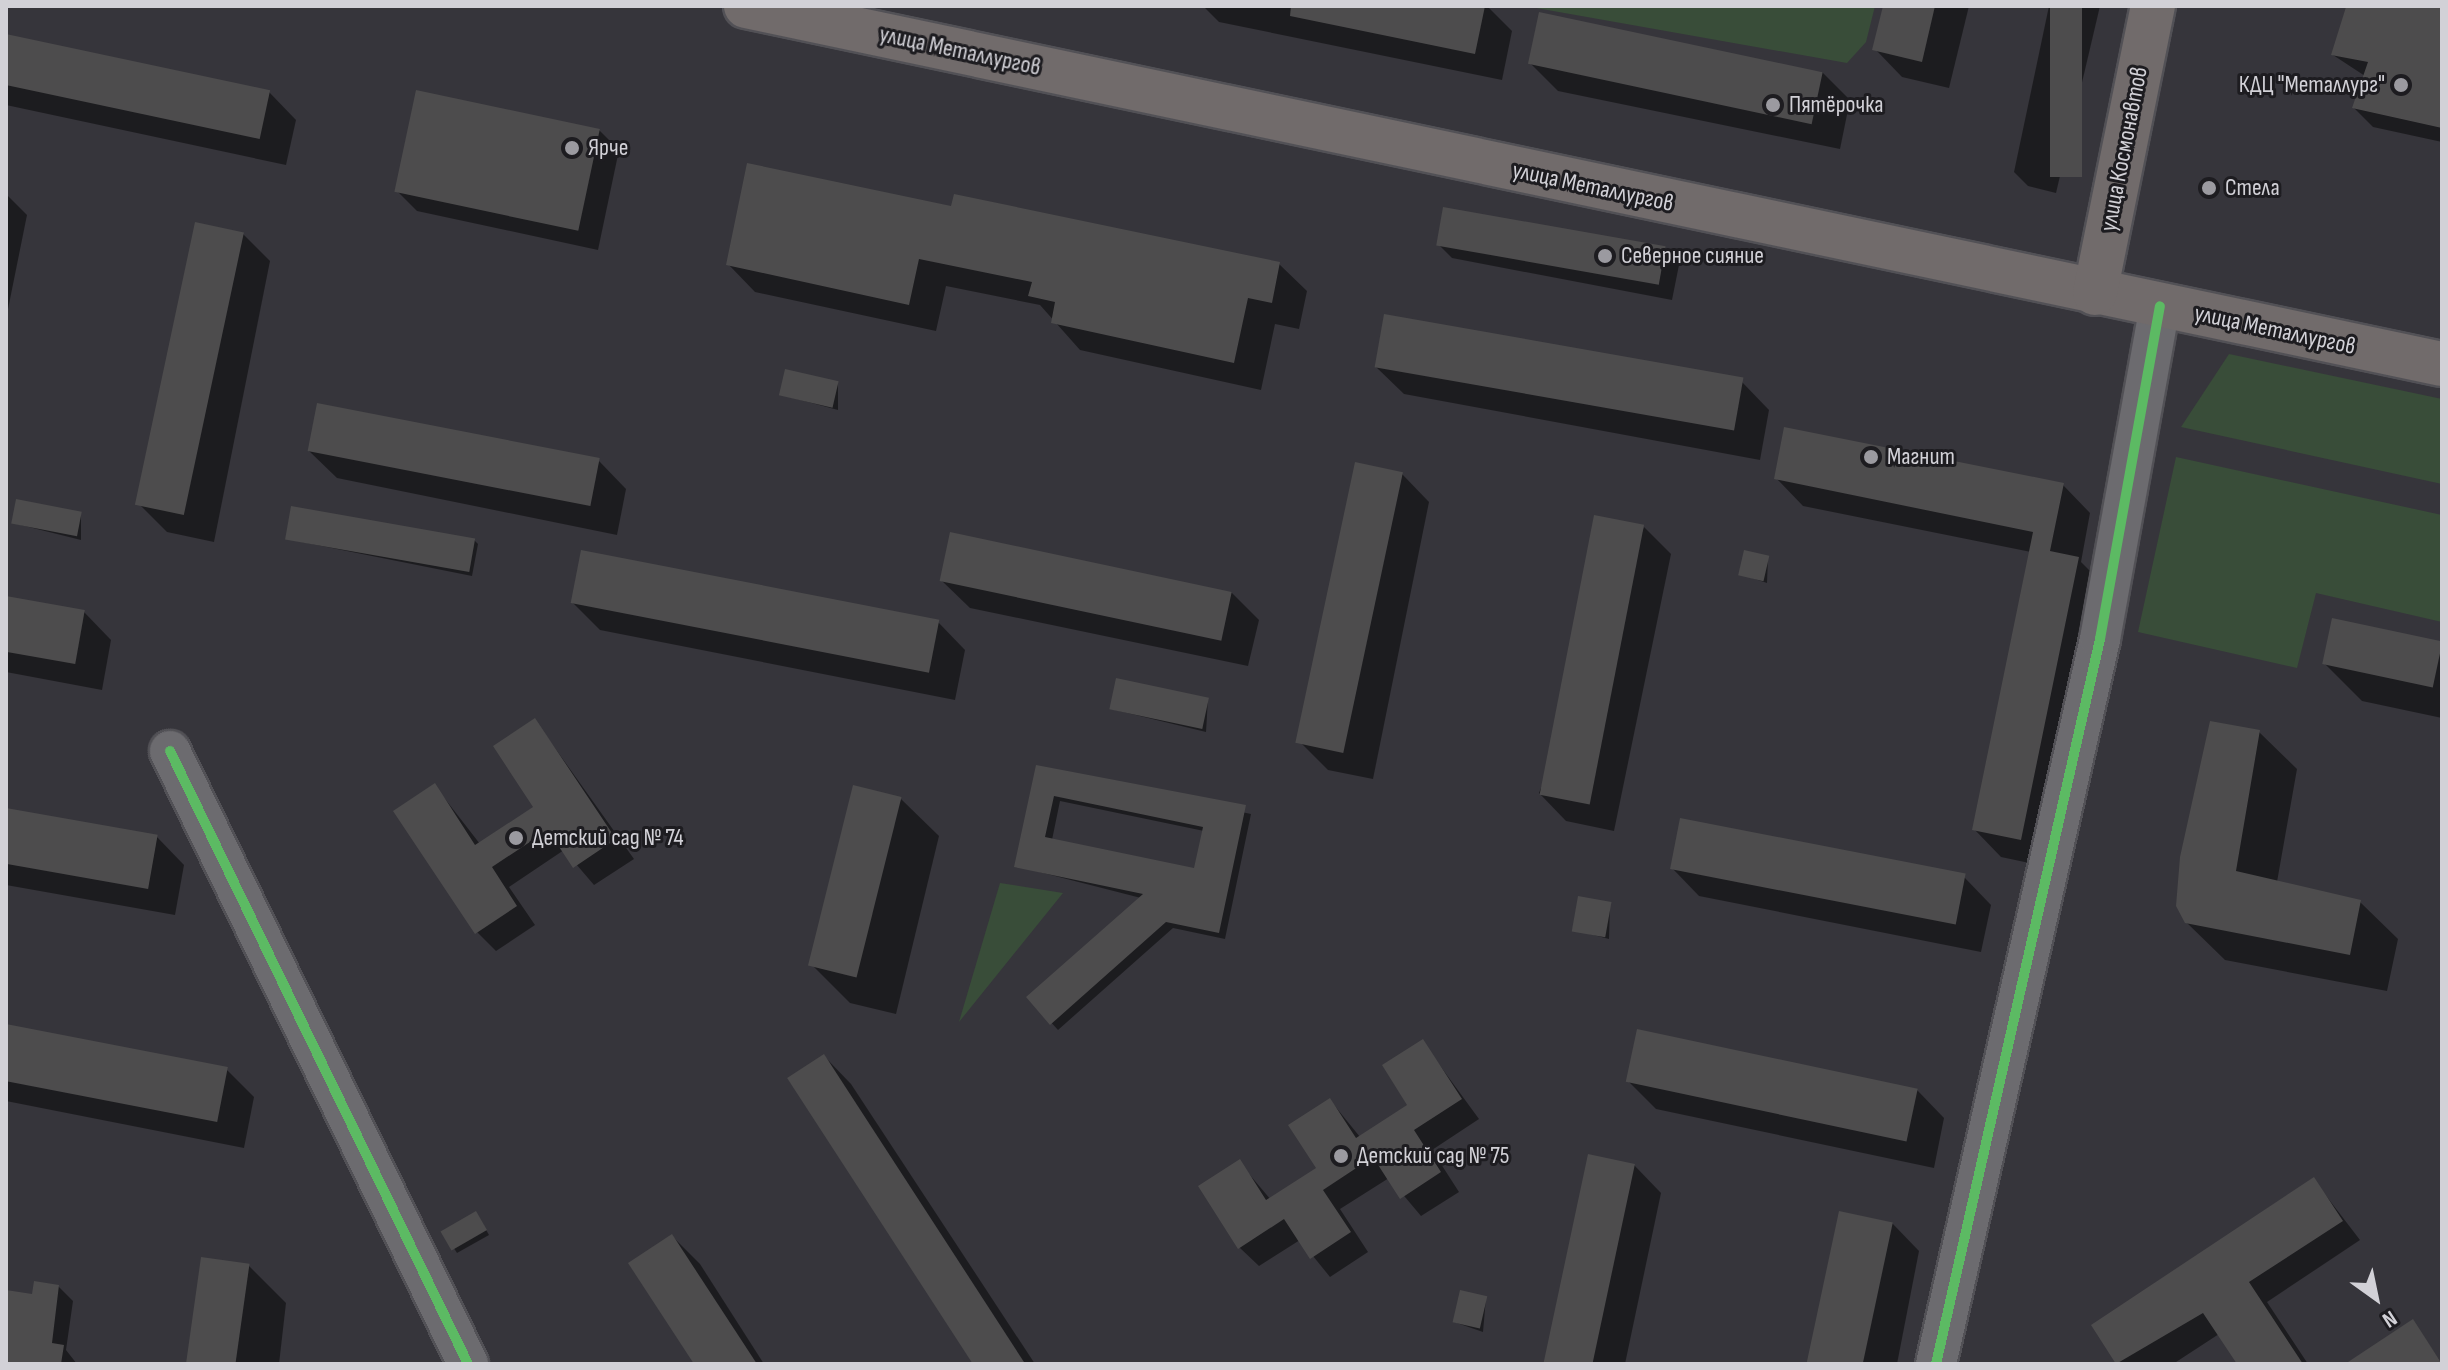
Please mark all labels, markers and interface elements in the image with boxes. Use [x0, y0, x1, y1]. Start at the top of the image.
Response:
street label: улица Металлургов [877, 20, 1043, 82]
street label: улица Космонавтов [2094, 64, 2154, 234]
place label: КДЦ "Металлург" [2239, 71, 2385, 99]
marker: КДЦ "Металлург" [2392, 76, 2410, 94]
place label: Пятёрочка [1789, 91, 1883, 119]
marker: Пятёрочка [1764, 96, 1782, 114]
place label: Ярче [588, 134, 628, 162]
marker: Ярче [563, 139, 581, 157]
street label: улица Металлургов [1510, 156, 1676, 218]
place label: Стела [2225, 174, 2280, 202]
marker: Стела [2200, 179, 2218, 197]
place label: Северное сияние [1621, 242, 1764, 270]
marker: Северное сияние [1596, 247, 1614, 265]
street label: улица Металлургов [2192, 299, 2358, 361]
place label: Магнит [1887, 443, 1955, 471]
marker: Магнит [1862, 448, 1880, 466]
place label: Детский сад № 74 [532, 824, 684, 852]
marker: Детский сад № 74 [507, 829, 525, 847]
place label: Детский сад № 75 [1357, 1142, 1509, 1170]
marker: Детский сад № 75 [1332, 1147, 1350, 1165]
north arrow [2336, 1258, 2416, 1338]
text: N [2377, 1304, 2402, 1333]

